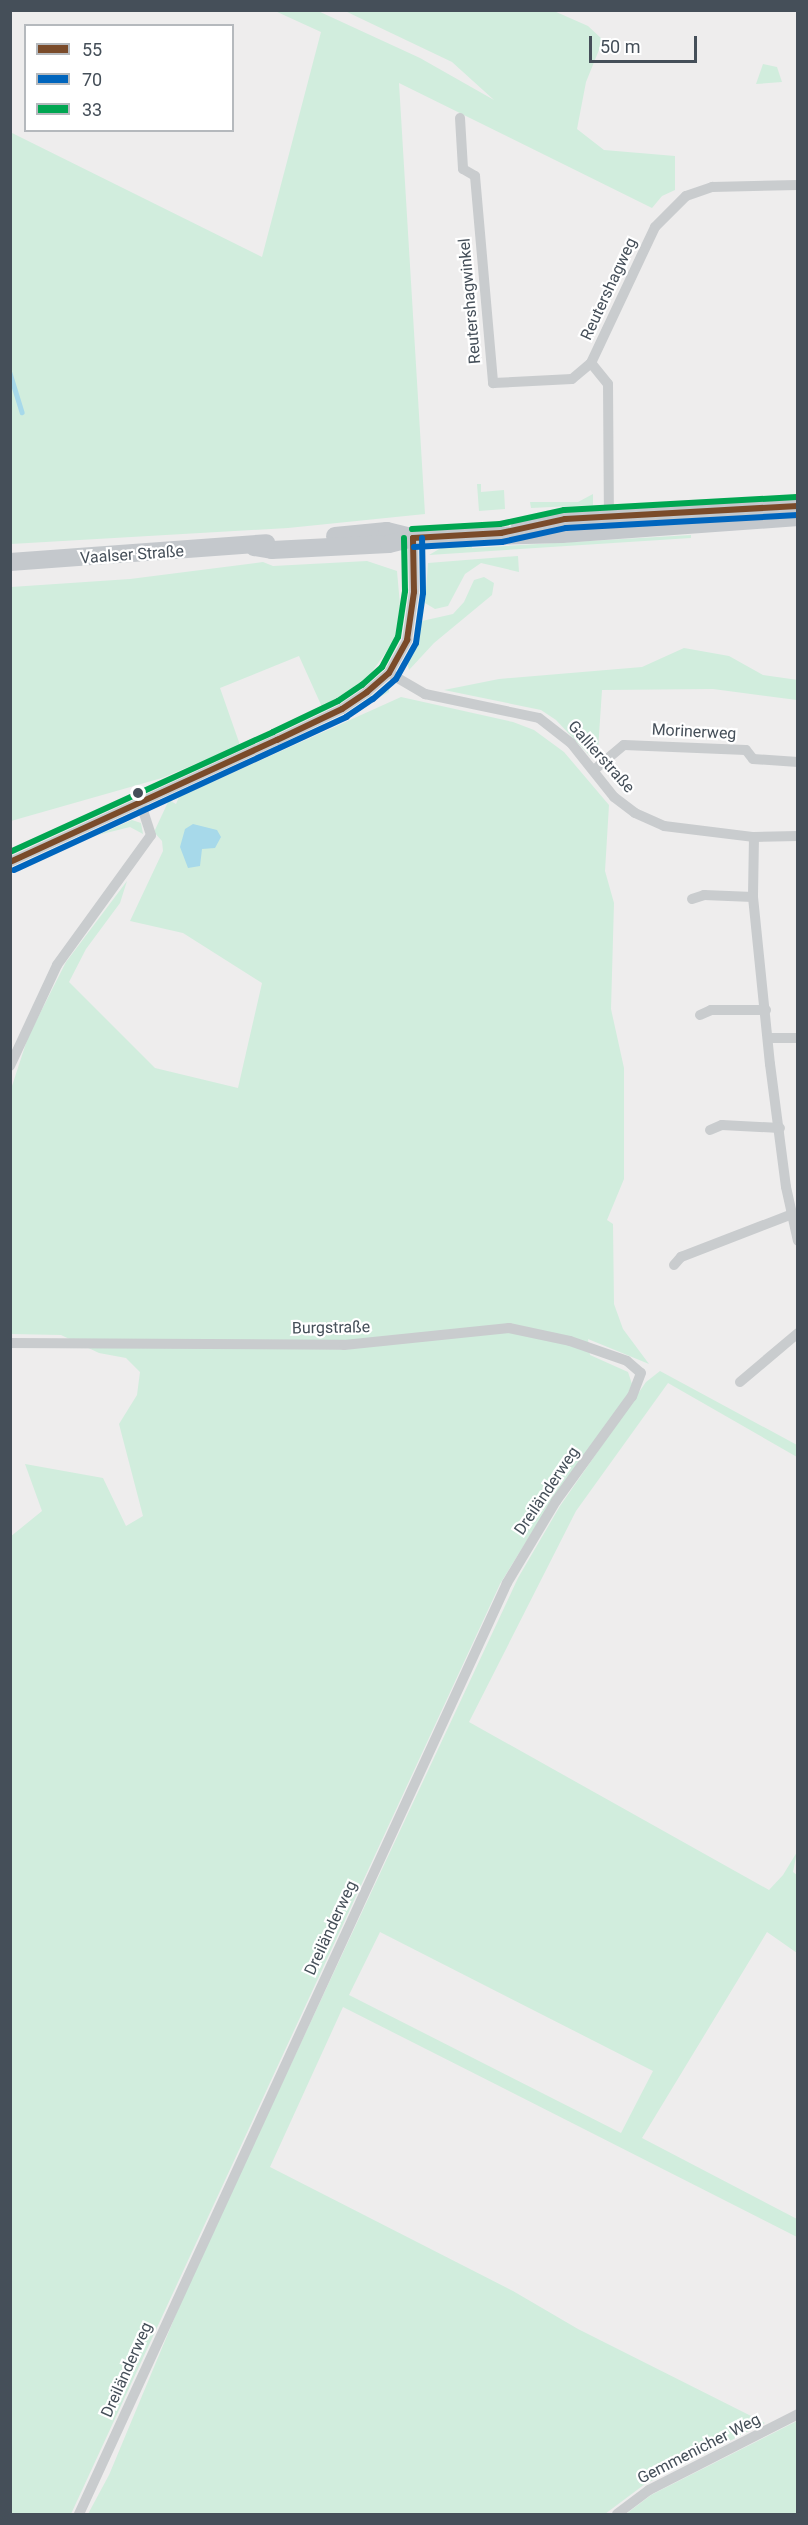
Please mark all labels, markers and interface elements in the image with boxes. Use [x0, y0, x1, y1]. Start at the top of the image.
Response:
legend [24, 24, 234, 132]
scale bar [592, 24, 700, 62]
text: 50 m [600, 36, 640, 57]
text: 55 [82, 39, 102, 60]
text: 70 [82, 69, 102, 90]
text: 33 [82, 99, 102, 120]
street label: Reutershagweg [577, 235, 641, 343]
street label: Reutershagwinkel [455, 237, 485, 365]
street label: Vaalser Straße [80, 542, 184, 568]
street label: Gallierstraße [564, 717, 638, 797]
street label: Morinerweg [651, 720, 737, 744]
unlabelled marker [132, 787, 144, 799]
street label: Burgstraße [292, 1318, 370, 1338]
street label: Dreiländerweg [510, 1443, 584, 1539]
street label: Dreiländerweg [301, 1878, 361, 1978]
street label: Dreiländerweg [97, 2319, 157, 2421]
street label: Gemmenicher Weg [634, 2410, 764, 2488]

